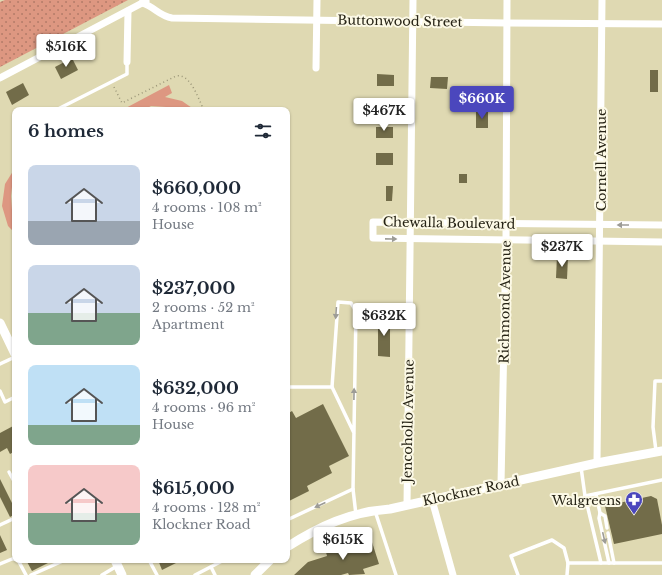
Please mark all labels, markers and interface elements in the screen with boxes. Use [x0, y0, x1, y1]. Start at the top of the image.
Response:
street label: Buttonwood Street [337, 11, 463, 31]
pin: $516K [38, 34, 94, 68]
text: $516K [45, 38, 87, 55]
pin: $660K [454, 86, 510, 120]
text: $660K [459, 90, 505, 107]
pin: $467K [356, 98, 412, 132]
text: $467K [362, 102, 406, 119]
street label: Cornell Avenue [593, 109, 610, 211]
icon: filters [252, 120, 274, 142]
text: 6 homes [28, 121, 104, 142]
text: $660,000 [152, 178, 241, 199]
icon: home [60, 181, 108, 229]
text: 4 rooms · 108 m² [152, 199, 262, 216]
street label: Chewalla Boulevard [383, 213, 516, 233]
text: House [152, 216, 194, 233]
one-way arrow [616, 222, 629, 228]
pin: $237K [534, 234, 590, 268]
one-way arrow [385, 235, 397, 242]
text: $237K [541, 238, 583, 255]
street label: Richmond Avenue [495, 240, 515, 364]
text: $237,000 [152, 278, 235, 299]
icon: home [60, 281, 108, 329]
text: 2 rooms · 52 m² [152, 299, 255, 316]
pin: $632K [356, 303, 412, 337]
one-way arrow [333, 307, 340, 319]
text: $632K [362, 307, 406, 324]
text: Apartment [152, 316, 224, 333]
street label: Jencohollo Avenue [398, 359, 418, 485]
text: $632,000 [152, 378, 239, 399]
icon: home [60, 381, 108, 429]
one-way arrow [351, 387, 357, 400]
text: 4 rooms · 96 m² [152, 399, 256, 416]
text: House [152, 416, 194, 433]
street label: Klockner Road [421, 472, 521, 510]
text: $615,000 [152, 478, 235, 499]
icon: home [60, 481, 108, 529]
pharmacy icon: Walgreens [624, 490, 644, 515]
place label: Walgreens [551, 492, 621, 509]
text: 4 rooms · 128 m² [152, 499, 261, 516]
one-way arrow [314, 502, 326, 508]
text: Klockner Road [152, 516, 250, 533]
pin: $615K [315, 527, 371, 561]
text: $615K [322, 531, 364, 548]
one-way arrow [601, 532, 607, 544]

